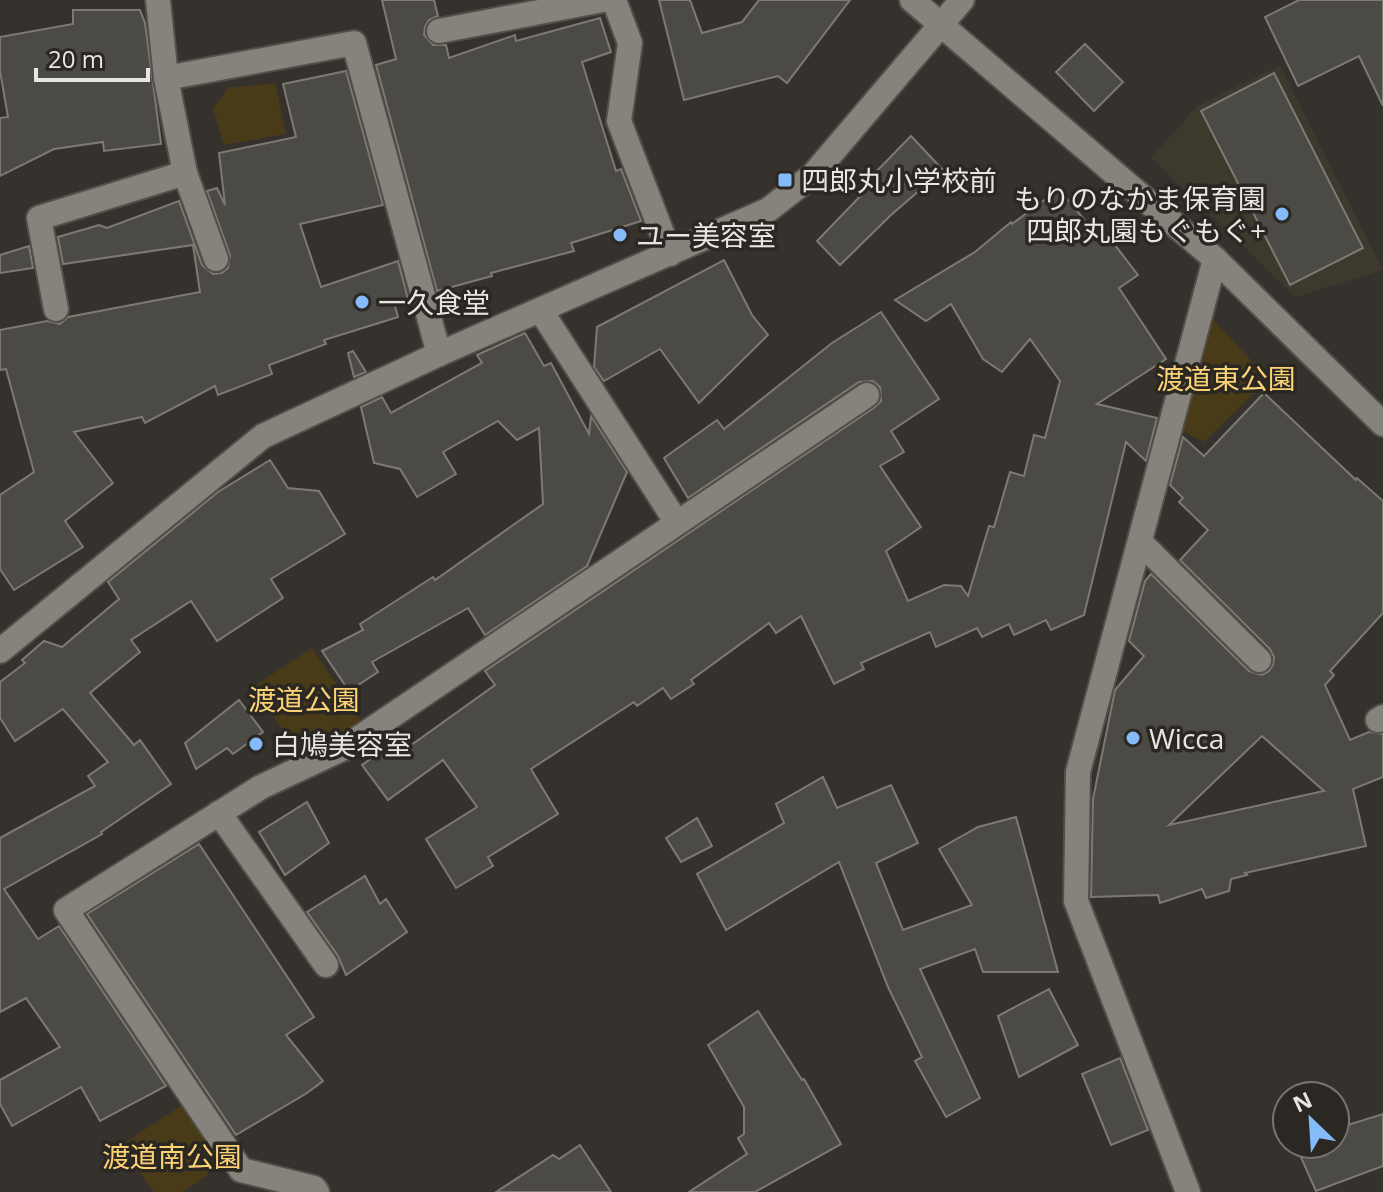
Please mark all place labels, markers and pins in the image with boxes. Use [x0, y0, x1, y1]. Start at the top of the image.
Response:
place label: 四郎丸小学校前 [801, 161, 997, 199]
marker: 四郎丸小学校前 [776, 171, 794, 189]
place label: もりのなかま保育園 四郎丸園もぐもぐ+ [1014, 179, 1266, 249]
marker: もりのなかま保育園 四郎丸園もぐもぐ+ [1273, 205, 1291, 223]
place label: ユー美容室 [636, 216, 776, 254]
marker: ユー美容室 [611, 226, 629, 244]
place label: 一久食堂 [378, 283, 490, 321]
marker: 一久食堂 [353, 293, 371, 311]
place label: Wicca [1149, 719, 1224, 757]
place label: 白鳩美容室 [272, 725, 412, 763]
marker: Wicca [1124, 729, 1142, 747]
marker: 白鳩美容室 [247, 735, 265, 753]

